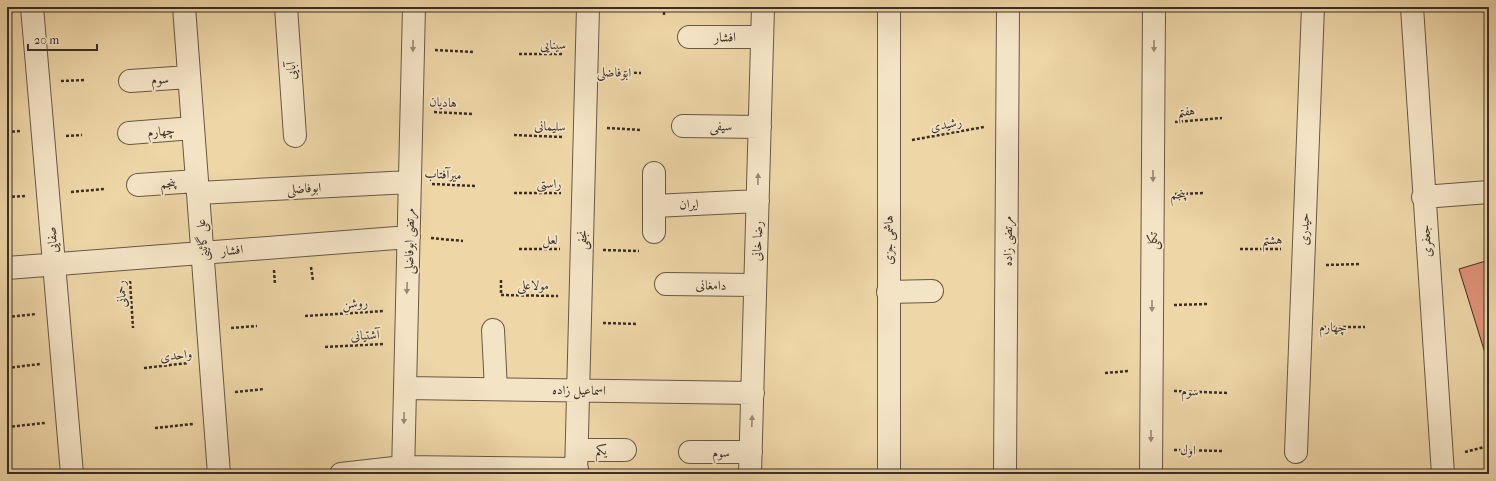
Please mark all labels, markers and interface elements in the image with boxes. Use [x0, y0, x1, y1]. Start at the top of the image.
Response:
scale bar [28, 26, 97, 52]
street label: افشار [712, 29, 736, 46]
text: 20 m [34, 33, 59, 47]
street label: سینایی [540, 37, 566, 53]
one-way arrow [410, 40, 416, 53]
one-way arrow [1150, 40, 1157, 52]
street label: آبایی [283, 60, 300, 80]
street label: ابوفاضلی [596, 64, 632, 83]
street label: سوم [151, 71, 169, 91]
street label: هادیان [429, 94, 457, 111]
street label: هفتم [1176, 103, 1196, 125]
street label: رشیدی [929, 114, 963, 135]
street label: سلیمانی [534, 118, 566, 135]
street label: سیفی [710, 118, 732, 137]
street label: چهارم [147, 122, 176, 144]
street label: میرآفتاب [424, 166, 462, 183]
one-way arrow [1150, 170, 1156, 183]
one-way arrow [755, 172, 761, 185]
street label: پنجم [160, 175, 178, 196]
street label: راستی [537, 176, 561, 193]
street label: ابوفاضلی [286, 180, 322, 199]
street label: پنجم [1170, 186, 1187, 207]
street label: ایران [679, 196, 699, 212]
street label: مرتضی ابوفاضلی [401, 208, 420, 274]
street label: حیدری [1296, 212, 1313, 246]
street label: هاشمی جزی [881, 215, 898, 265]
street label: مرتضی زاده [1000, 216, 1017, 266]
street label: علی گائینی [193, 218, 214, 262]
street label: رضا خانی [749, 221, 766, 261]
street label: جعفری [1417, 224, 1436, 258]
street label: صفایی [43, 226, 62, 254]
street label: نجفی [574, 230, 593, 250]
street label: لعل [542, 232, 558, 249]
street label: تکلی [1145, 232, 1163, 250]
street label: هشتم [1262, 232, 1282, 253]
street label: افشار [218, 242, 244, 260]
street label: مولاعلی [517, 277, 549, 296]
street label: دامغانی [695, 277, 727, 294]
street label: رحمانی [113, 280, 130, 308]
one-way arrow [404, 282, 411, 294]
street label: روشن [342, 295, 369, 313]
one-way arrow [1149, 300, 1155, 313]
street label: چهارم [1319, 319, 1347, 339]
street label: آشتیانی [350, 327, 381, 344]
street label: واحدی [159, 346, 193, 364]
street label: اسماعیل زاده [552, 382, 606, 400]
street label: سوم [1181, 383, 1199, 403]
one-way arrow [401, 412, 407, 425]
one-way arrow [749, 414, 755, 427]
one-way arrow [1148, 430, 1154, 443]
street label: یکم [595, 442, 608, 463]
street label: اول [1180, 442, 1196, 458]
street label: سوم [712, 445, 730, 464]

